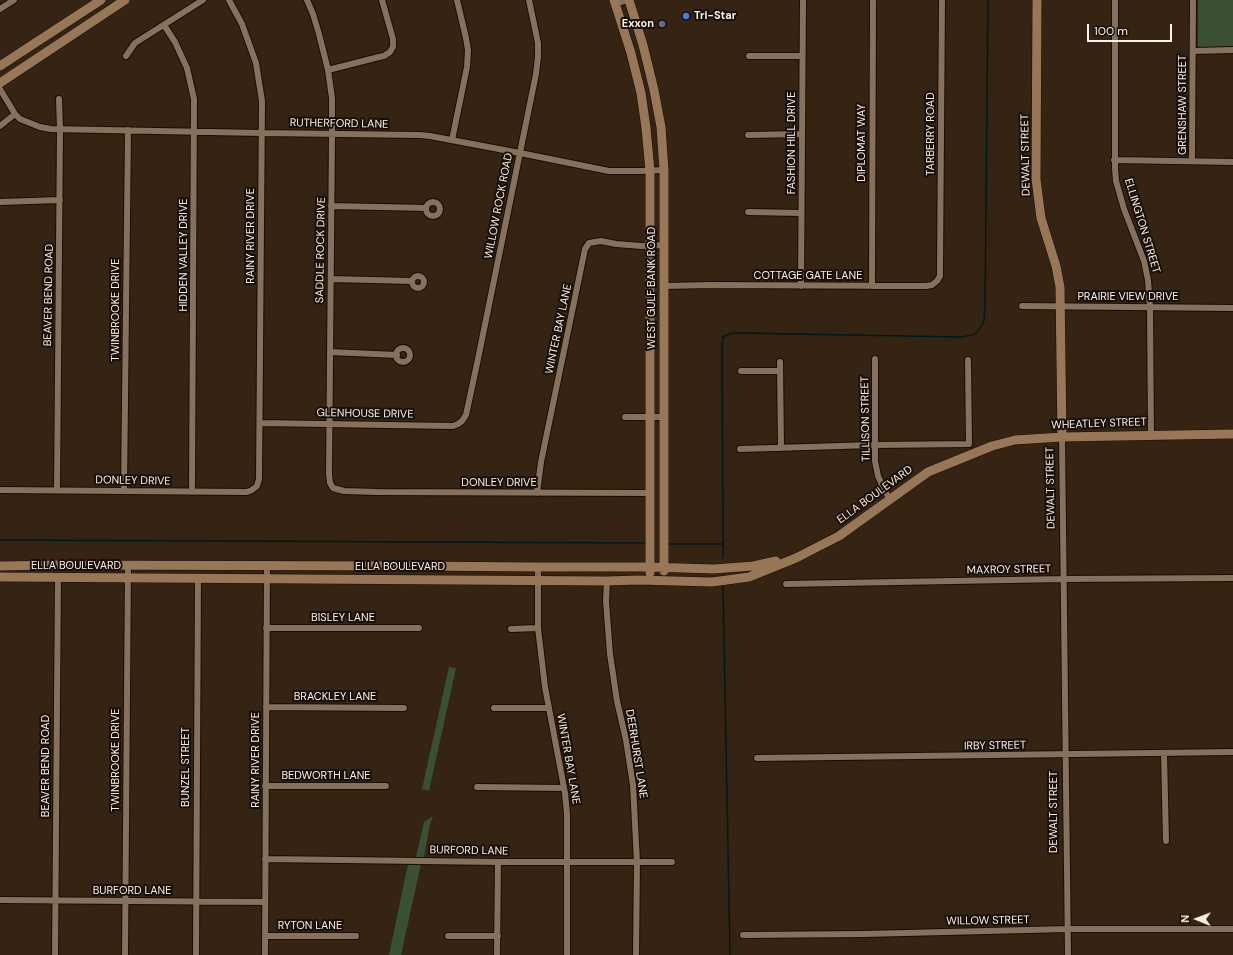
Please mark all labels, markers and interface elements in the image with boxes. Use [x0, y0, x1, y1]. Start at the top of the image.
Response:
place label: Tri-Star [694, 9, 736, 23]
marker: Tri-Star [681, 11, 691, 21]
scale bar [1089, 16, 1174, 42]
place label: Exxon [622, 17, 654, 31]
marker: Exxon [657, 19, 667, 29]
text: 100 m [1094, 23, 1128, 39]
street label: GRENSHAW STREET [1176, 55, 1190, 155]
street label: FASHION HILL DRIVE [785, 92, 799, 194]
street label: TARBERRY ROAD [924, 92, 938, 176]
street label: DIPLOMAT WAY [855, 104, 869, 182]
street label: DEWALT STREET [1019, 114, 1033, 196]
street label: RUTHERFORD LANE [290, 117, 388, 131]
street label: WILLOW ROCK ROAD [482, 152, 516, 260]
street label: ELLINGTON STREET [1121, 177, 1163, 275]
street label: RAINY RIVER DRIVE [244, 188, 258, 284]
street label: SADDLE ROCK DRIVE [313, 197, 329, 303]
street label: HIDDEN VALLEY DRIVE [177, 199, 191, 311]
street label: WEST GULF BANK ROAD [645, 227, 659, 349]
street label: BEAVER BEND ROAD [42, 244, 56, 346]
street label: TWINBROOKE DRIVE [109, 258, 123, 362]
street label: COTTAGE GATE LANE [754, 269, 862, 283]
street label: WINTER BAY LANE [543, 283, 575, 375]
street label: PRAIRIE VIEW DRIVE [1077, 290, 1179, 304]
street label: TILLISON STREET [859, 376, 873, 462]
street label: GLENHOUSE DRIVE [316, 407, 414, 421]
street label: WHEATLEY STREET [1051, 416, 1147, 432]
street label: DEWALT STREET [1044, 447, 1058, 529]
street label: ELLA BOULEVARD [835, 463, 915, 527]
street label: DONLEY DRIVE [95, 474, 171, 488]
street label: DONLEY DRIVE [461, 476, 537, 490]
street label: ELLA BOULEVARD [31, 559, 121, 573]
street label: ELLA BOULEVARD [355, 560, 445, 574]
street label: MAXROY STREET [967, 563, 1051, 577]
street label: BISLEY LANE [311, 611, 375, 625]
street label: BRACKLEY LANE [294, 690, 376, 704]
street label: TWINBROOKE DRIVE [109, 708, 123, 812]
street label: DEERHURST LANE [622, 709, 650, 799]
street label: RAINY RIVER DRIVE [249, 712, 263, 808]
street label: WINTER BAY LANE [554, 713, 582, 805]
street label: BEAVER BEND ROAD [39, 715, 53, 817]
street label: BUNZEL STREET [179, 727, 193, 807]
street label: IRBY STREET [964, 739, 1026, 753]
street label: BEDWORTH LANE [281, 769, 371, 783]
street label: DEWALT STREET [1047, 771, 1061, 853]
street label: BURFORD LANE [430, 844, 508, 858]
street label: BURFORD LANE [93, 884, 171, 898]
north arrow [1177, 899, 1217, 939]
street label: WILLOW STREET [946, 914, 1030, 928]
text: N [1178, 915, 1192, 923]
street label: RYTON LANE [278, 919, 342, 933]

